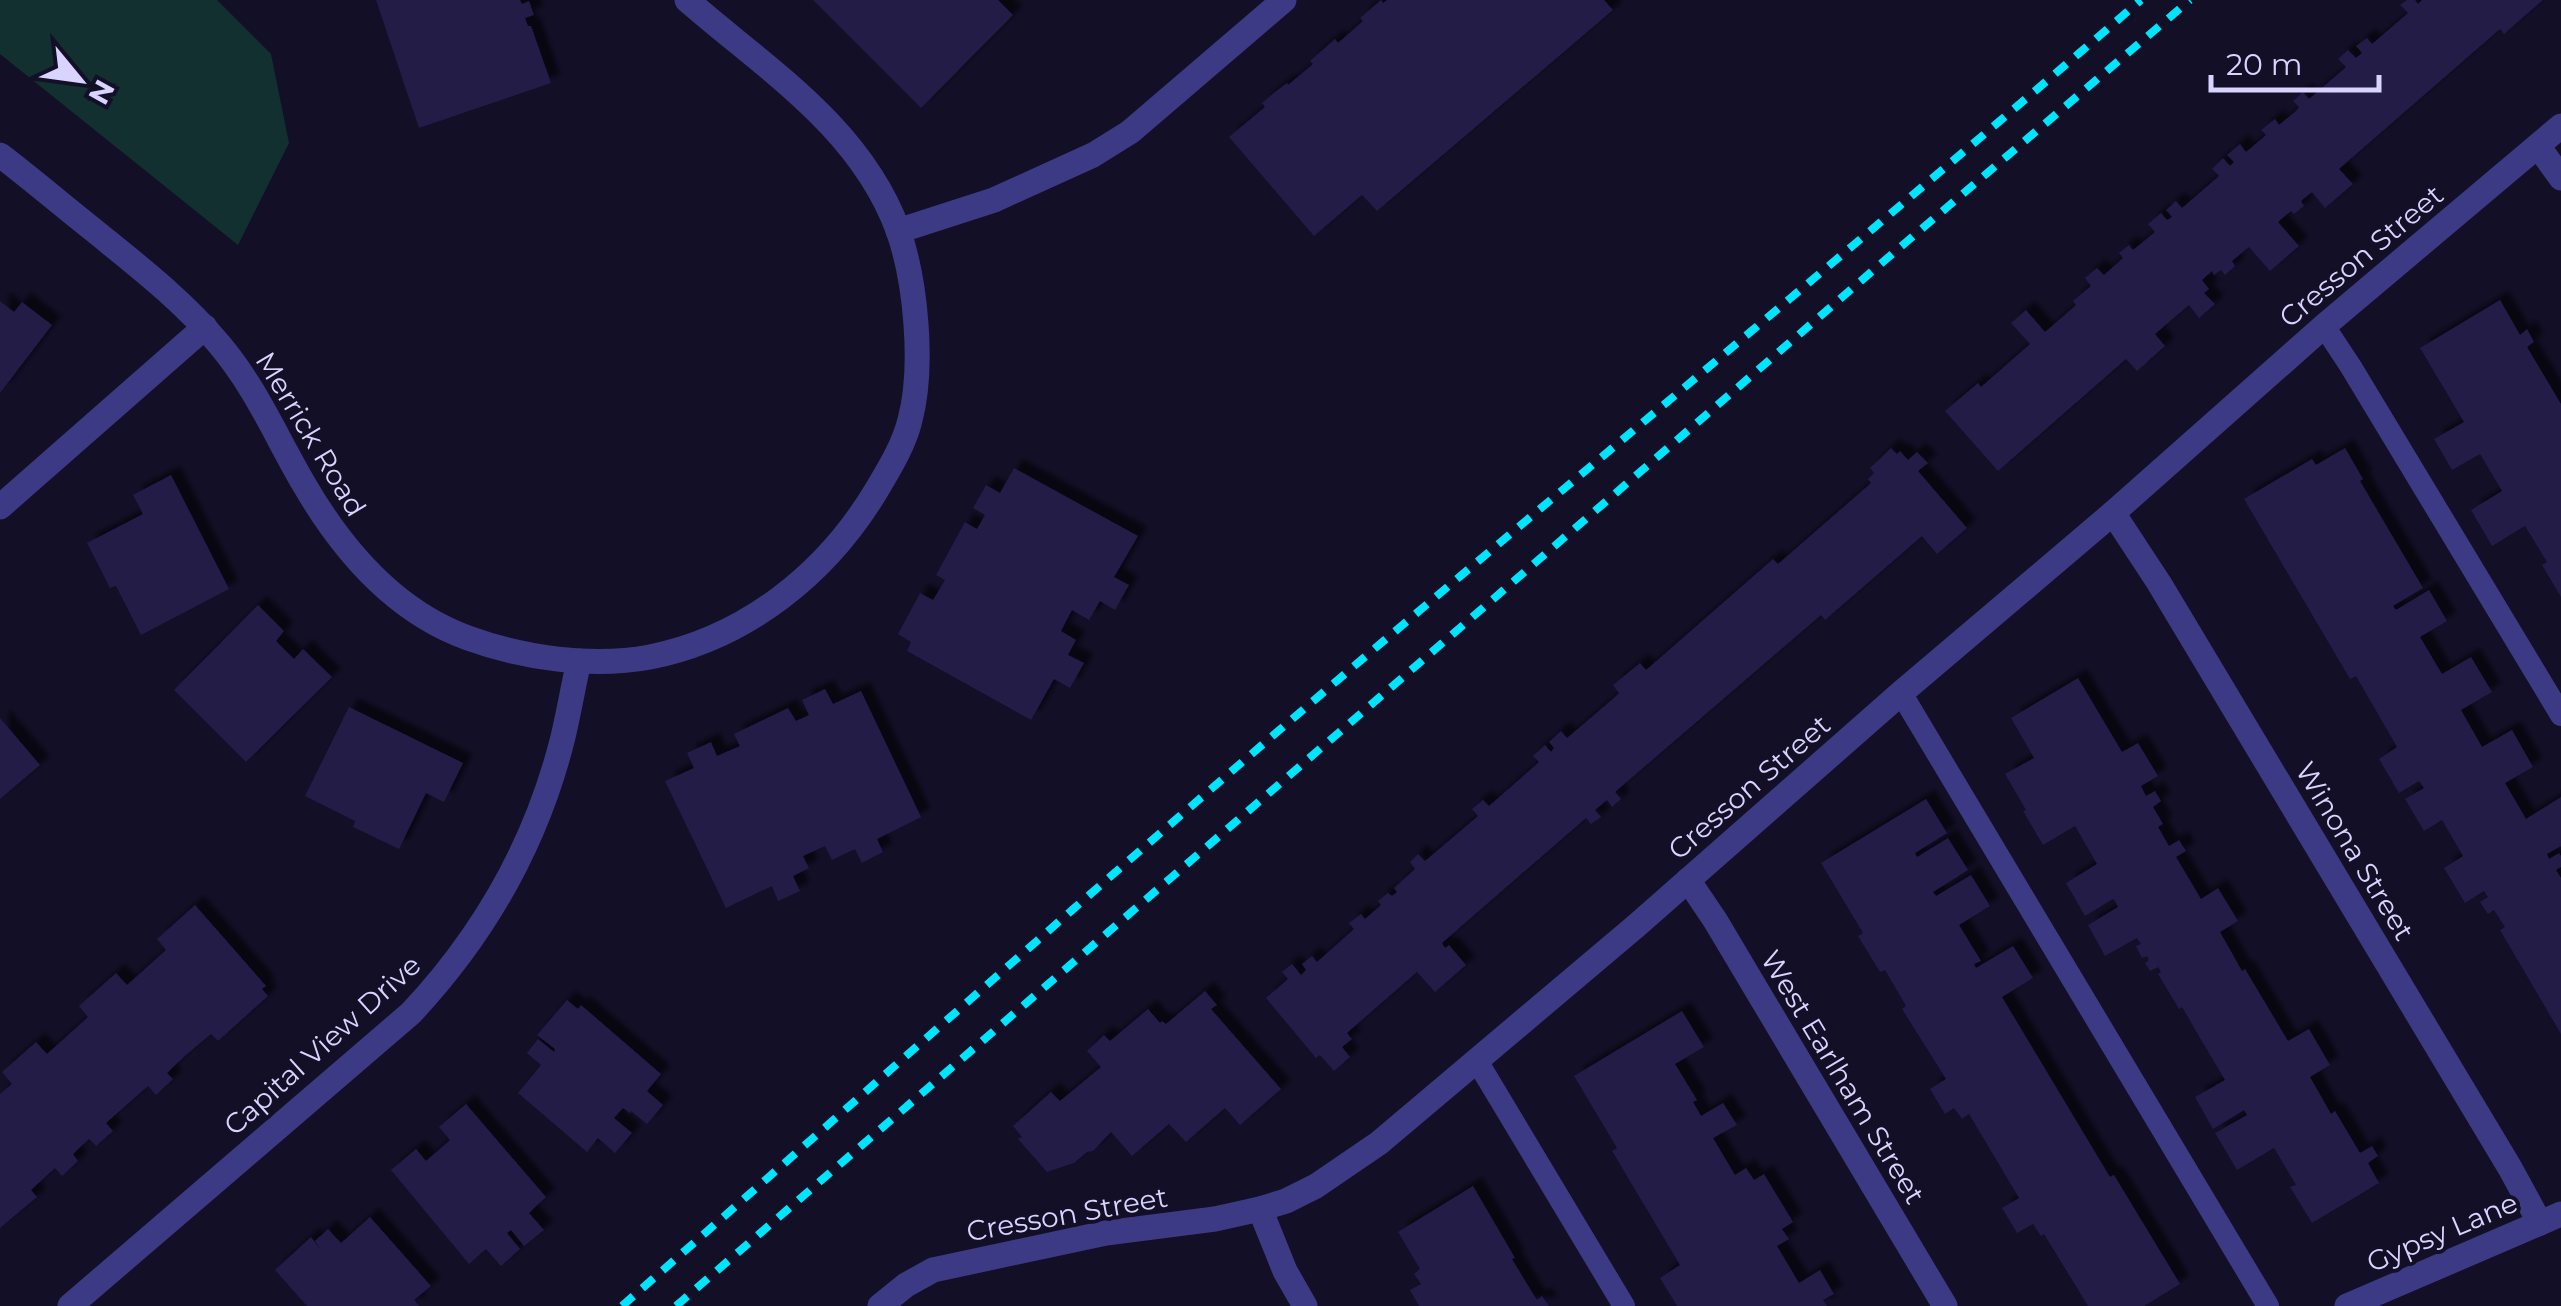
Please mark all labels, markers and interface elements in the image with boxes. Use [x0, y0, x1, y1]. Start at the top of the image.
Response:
north arrow [30, 30, 130, 130]
scale bar [2211, 30, 2378, 92]
text: 20 m [2226, 46, 2303, 83]
text: N [82, 74, 122, 110]
street label: Cresson Street [2272, 178, 2450, 334]
street label: Merrick Road [249, 346, 373, 522]
street label: Cresson Street [1661, 707, 1837, 867]
street label: Winona Street [2288, 756, 2422, 946]
street label: West Earlham Street [1754, 944, 1932, 1210]
street label: Capital View Drive [217, 948, 427, 1142]
street label: Cresson Street [964, 1180, 1170, 1248]
street label: Gypsy Lane [2361, 1185, 2523, 1279]

